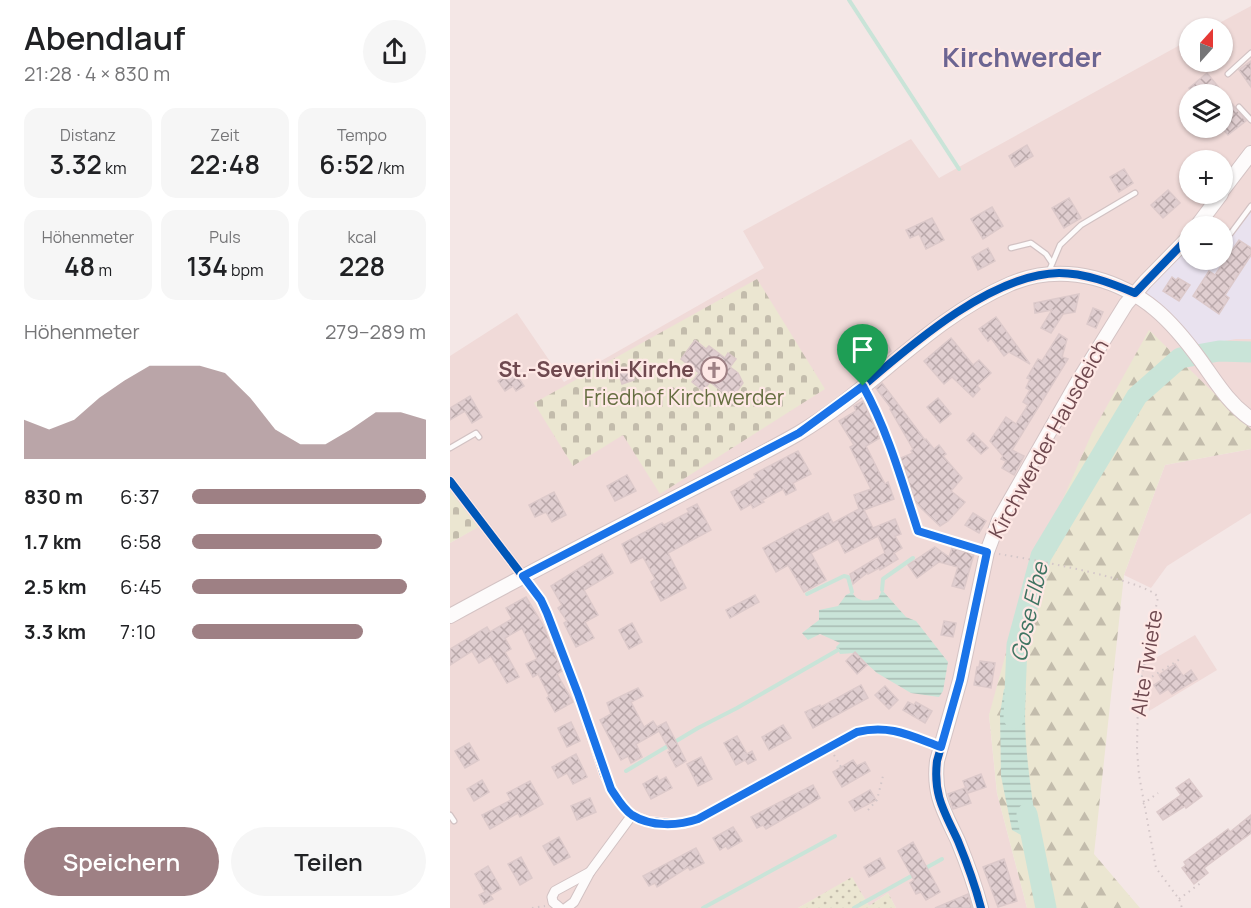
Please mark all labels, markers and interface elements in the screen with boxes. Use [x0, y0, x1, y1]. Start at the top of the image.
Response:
text: Abendlauf [24, 15, 185, 60]
north arrow [1179, 18, 1233, 72]
map controls [1179, 18, 1233, 270]
button: share [363, 20, 426, 83]
district label: Kirchwerder [942, 38, 1102, 75]
text: 21:28 · 4 × 830 m [24, 60, 170, 87]
button: layers [1179, 84, 1233, 138]
text: Distanz [60, 124, 116, 146]
text: Zeit [210, 124, 240, 146]
text: Tempo [337, 124, 387, 146]
text: 3.32 [49, 146, 102, 182]
text: 22:48 [190, 146, 260, 182]
text: 6:52 [319, 146, 374, 182]
button: + [1179, 150, 1233, 204]
text: km [102, 157, 127, 179]
text: /km [374, 157, 405, 179]
button: − [1179, 216, 1233, 270]
text: Höhenmeter [42, 226, 134, 248]
text: Puls [209, 226, 241, 248]
text: kcal [347, 226, 377, 248]
text: 48 [64, 248, 95, 284]
text: 134 [186, 248, 228, 284]
text: 228 [339, 248, 385, 284]
text: m [95, 259, 112, 281]
text: bpm [228, 259, 264, 281]
text: Höhenmeter [24, 318, 140, 345]
text: 279–289 m [325, 318, 426, 345]
pin [837, 324, 888, 386]
icon: arrive [846, 333, 879, 366]
street label: Kirchwerder Hausdeich [982, 334, 1115, 543]
place label: St.-Severini-Kirche [498, 355, 694, 383]
church icon: St.-Severini-Kirche [699, 355, 729, 385]
park label: Friedhof Kirchwerder [584, 383, 785, 411]
text: 830 m [24, 483, 83, 510]
text: 6:37 [120, 483, 160, 510]
text: 1.7 km [24, 528, 81, 555]
text: 6:58 [120, 528, 162, 555]
water label: Gose Elbe [1003, 558, 1055, 664]
text: 2.5 km [24, 573, 86, 600]
text: 6:45 [120, 573, 162, 600]
street label: Alte Twiete [1124, 608, 1168, 718]
text: 3.3 km [24, 618, 86, 645]
text: 7:10 [120, 618, 156, 645]
button: Speichern [24, 827, 219, 896]
button: Teilen [231, 827, 426, 896]

